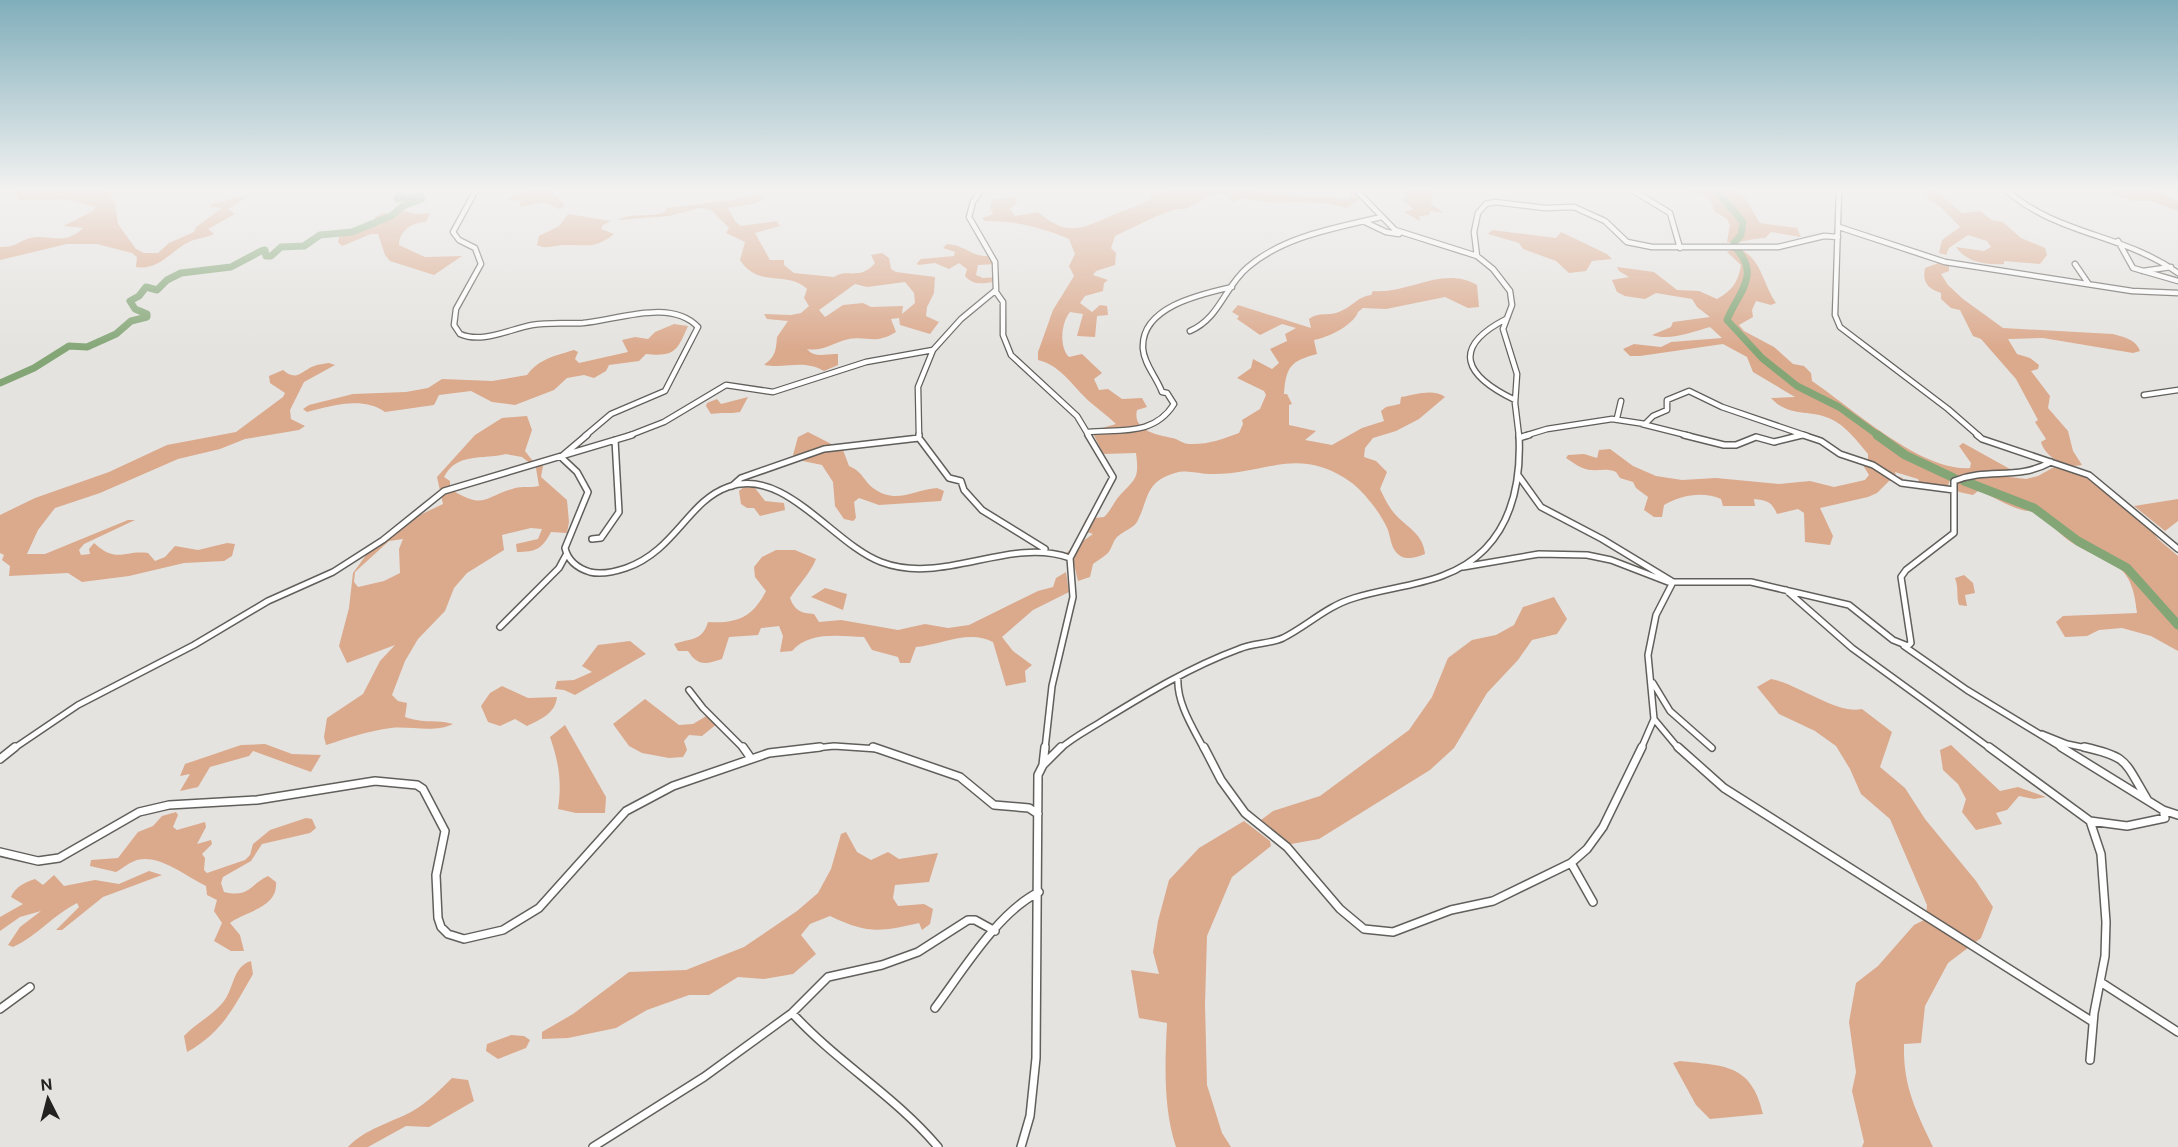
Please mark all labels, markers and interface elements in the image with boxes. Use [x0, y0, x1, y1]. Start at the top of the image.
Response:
north arrow [18, 1069, 78, 1129]
text: N [40, 1074, 53, 1096]

